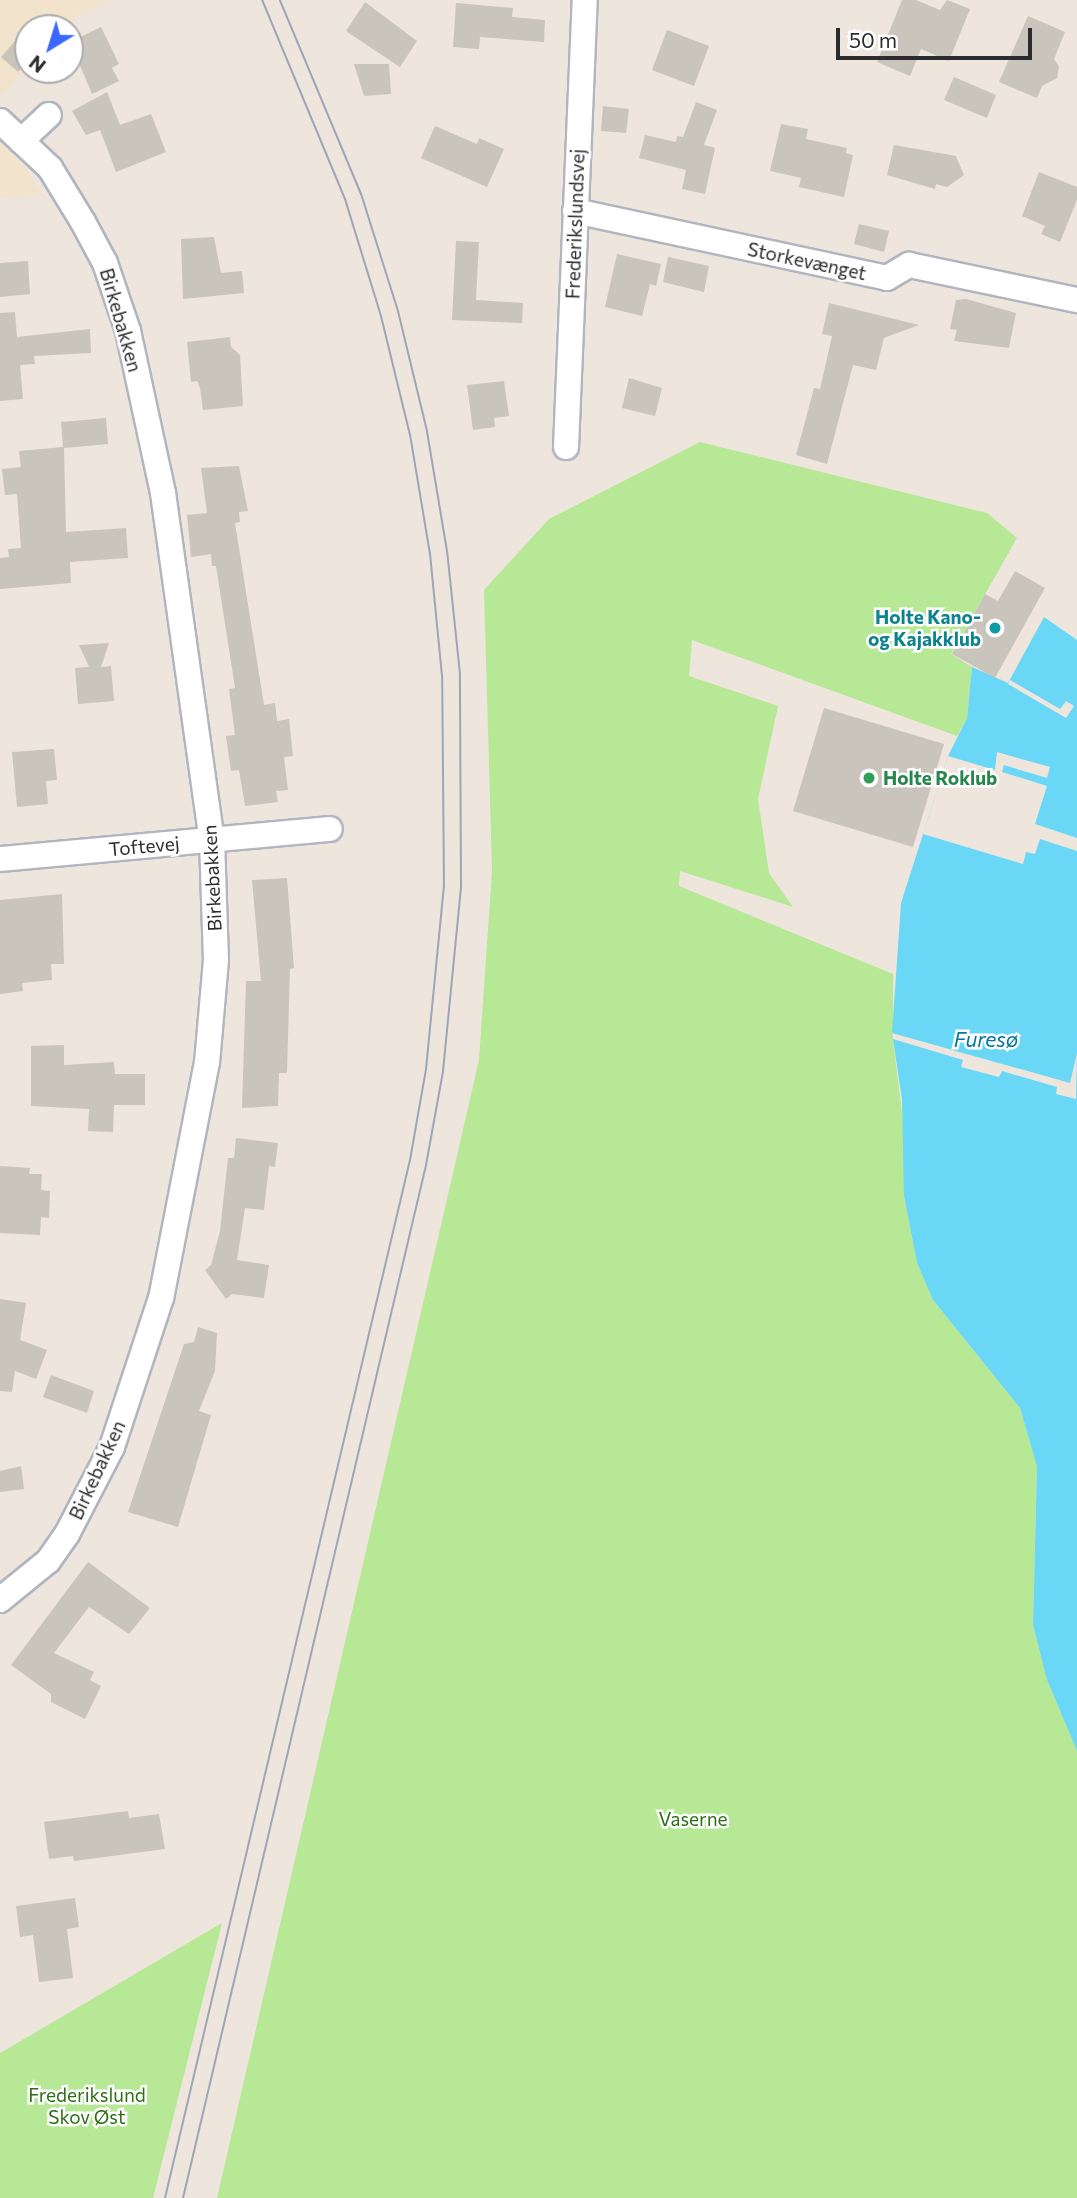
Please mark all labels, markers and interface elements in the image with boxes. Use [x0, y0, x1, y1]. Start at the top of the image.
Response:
north arrow [14, 14, 84, 84]
scale bar [839, 14, 1035, 58]
text: 50 m [849, 27, 897, 52]
text: N [24, 51, 50, 78]
street label: Frederikslundsvej [561, 148, 589, 300]
street label: Storkevænget [745, 237, 869, 285]
street label: Birkebakken [95, 265, 147, 375]
place label: Holte Kano- og Kajakklub [868, 606, 981, 650]
marker: Holte Kano- og Kajakklub [987, 620, 1003, 636]
place label: Holte Roklub [883, 767, 997, 789]
marker: Holte Roklub [861, 770, 877, 786]
street label: Birkebakken [198, 824, 226, 932]
street label: Toftevej [108, 832, 180, 860]
water label: Furesø [954, 1026, 1018, 1052]
street label: Birkebakken [64, 1417, 130, 1523]
park label: Vaserne [658, 1808, 728, 1830]
park label: Frederikslund Skov Øst [28, 2084, 146, 2128]

